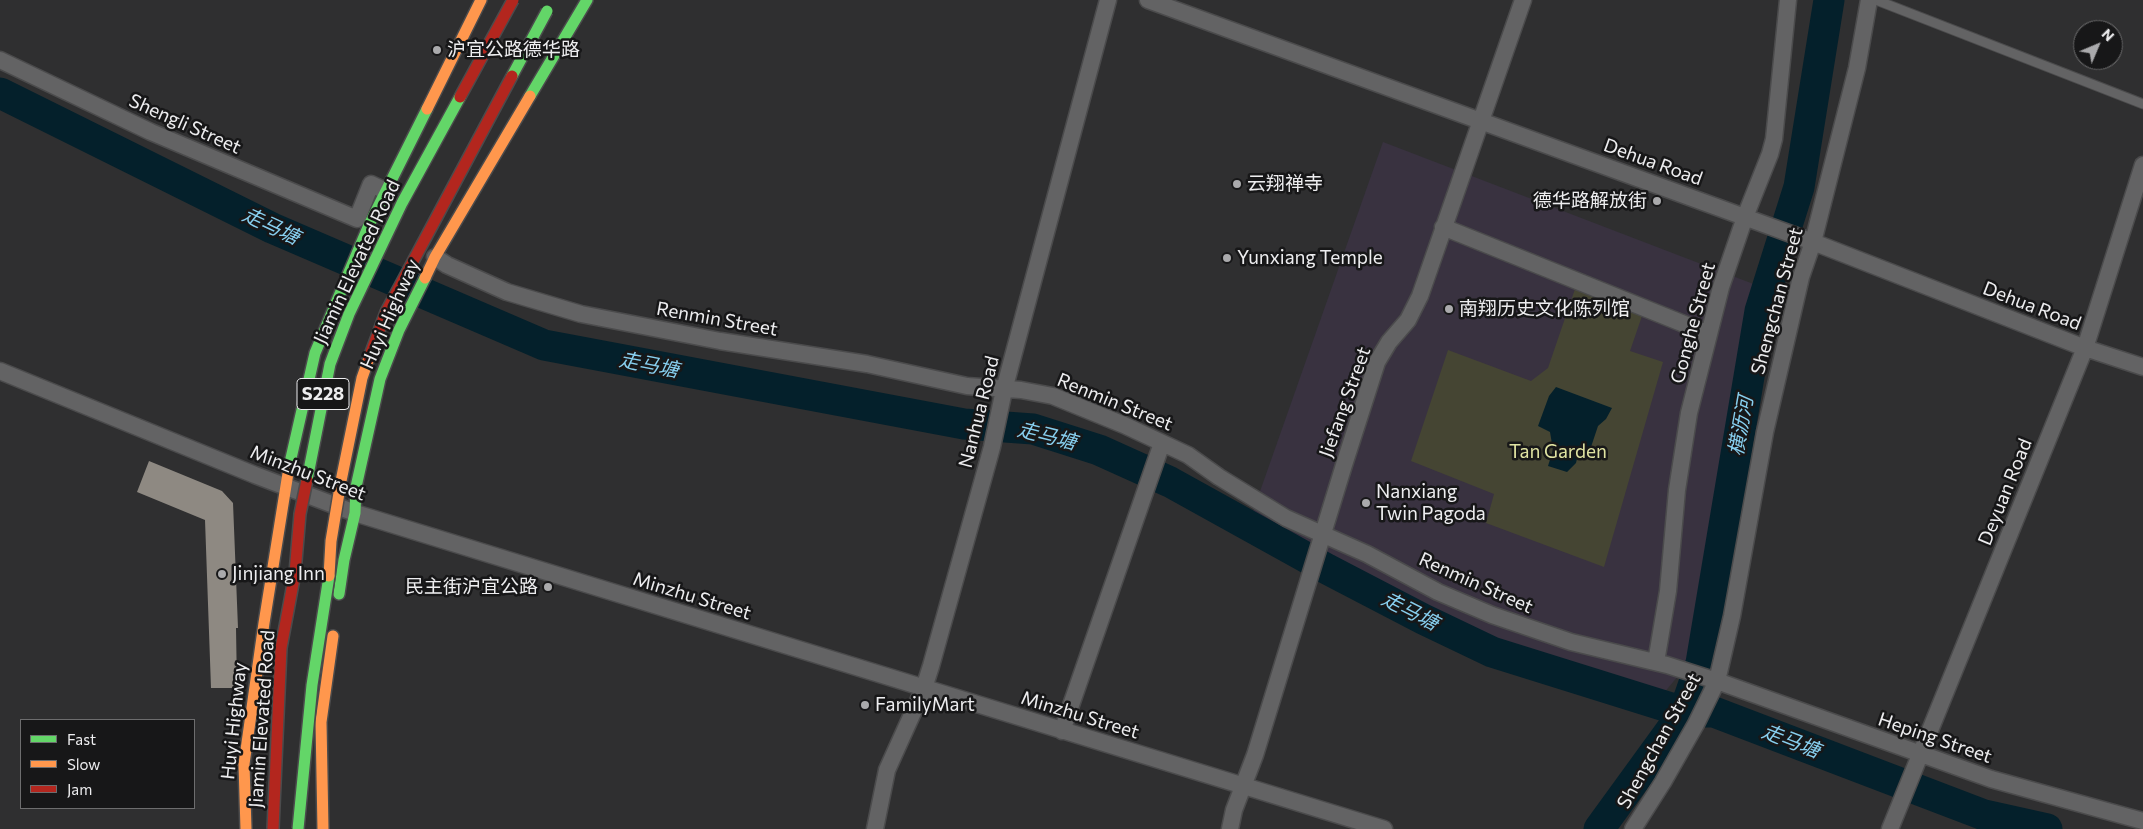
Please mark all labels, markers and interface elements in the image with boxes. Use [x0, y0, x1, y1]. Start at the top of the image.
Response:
north arrow [2073, 20, 2123, 70]
text: N [2099, 25, 2118, 44]
place label: 沪宜公路德华路 [447, 39, 580, 61]
marker: 沪宜公路德华路 [431, 44, 443, 56]
street label: Shengli Street [125, 89, 245, 159]
street label: Dehua Road [1600, 134, 1706, 190]
place label: 云翔禅寺 [1247, 173, 1323, 195]
street label: Jiamin Elevated Road [309, 176, 405, 348]
marker: 云翔禅寺 [1231, 178, 1243, 190]
place label: 德华路解放街 [1533, 190, 1647, 212]
marker: 德华路解放街 [1651, 195, 1663, 207]
water label: 走马塘 [239, 202, 303, 250]
street label: Shengchan Street [1746, 225, 1808, 377]
place label: Yunxiang Temple [1237, 247, 1383, 269]
marker: Yunxiang Temple [1221, 252, 1233, 264]
street label: Huyi Highway [356, 256, 424, 372]
street label: Gonghe Street [1666, 260, 1720, 386]
street label: Dehua Road [1980, 277, 2084, 335]
street label: Renmin Street [655, 297, 779, 341]
place label: 南翔历史文化陈列馆 [1459, 298, 1630, 320]
marker: 南翔历史文化陈列馆 [1443, 303, 1455, 315]
street label: Jiefang Street [1314, 344, 1376, 460]
water label: 走马塘 [617, 347, 681, 383]
street label: Nanhua Road [954, 354, 1004, 470]
street label: Renmin Street [1054, 368, 1176, 436]
road number: S228 [297, 378, 349, 409]
water label: 横沥河 [1724, 394, 1758, 458]
water label: 走马塘 [1015, 417, 1079, 455]
street label: Deyuan Road [1973, 435, 2037, 549]
street label: Minzhu Street [247, 440, 369, 506]
park label: Tan Garden [1509, 441, 1607, 463]
place label: Nanxiang Twin Pagoda [1376, 481, 1486, 525]
marker: Nanxiang Twin Pagoda [1360, 497, 1372, 509]
street label: Renmin Street [1415, 548, 1537, 618]
place label: Jinjiang Inn [232, 563, 325, 585]
street label: Minzhu Street [630, 567, 754, 625]
marker: Jinjiang Inn [216, 568, 228, 580]
place label: 民主街沪宜公路 [405, 576, 538, 598]
marker: 民主街沪宜公路 [542, 581, 554, 593]
water label: 走马塘 [1378, 587, 1442, 635]
street label: Jiamin Elevated Road [244, 629, 280, 809]
street label: Huyi Highway [217, 661, 251, 781]
street label: Shengchan Street [1612, 669, 1706, 813]
street label: Minzhu Street [1018, 686, 1142, 744]
place label: FamilyMart [875, 694, 975, 716]
marker: FamilyMart [859, 699, 871, 711]
street label: Heping Street [1875, 708, 1995, 768]
legend [20, 719, 195, 809]
water label: 走马塘 [1759, 719, 1823, 763]
text: Fast [67, 730, 96, 748]
text: Slow [67, 755, 100, 773]
text: Jam [67, 780, 92, 798]

